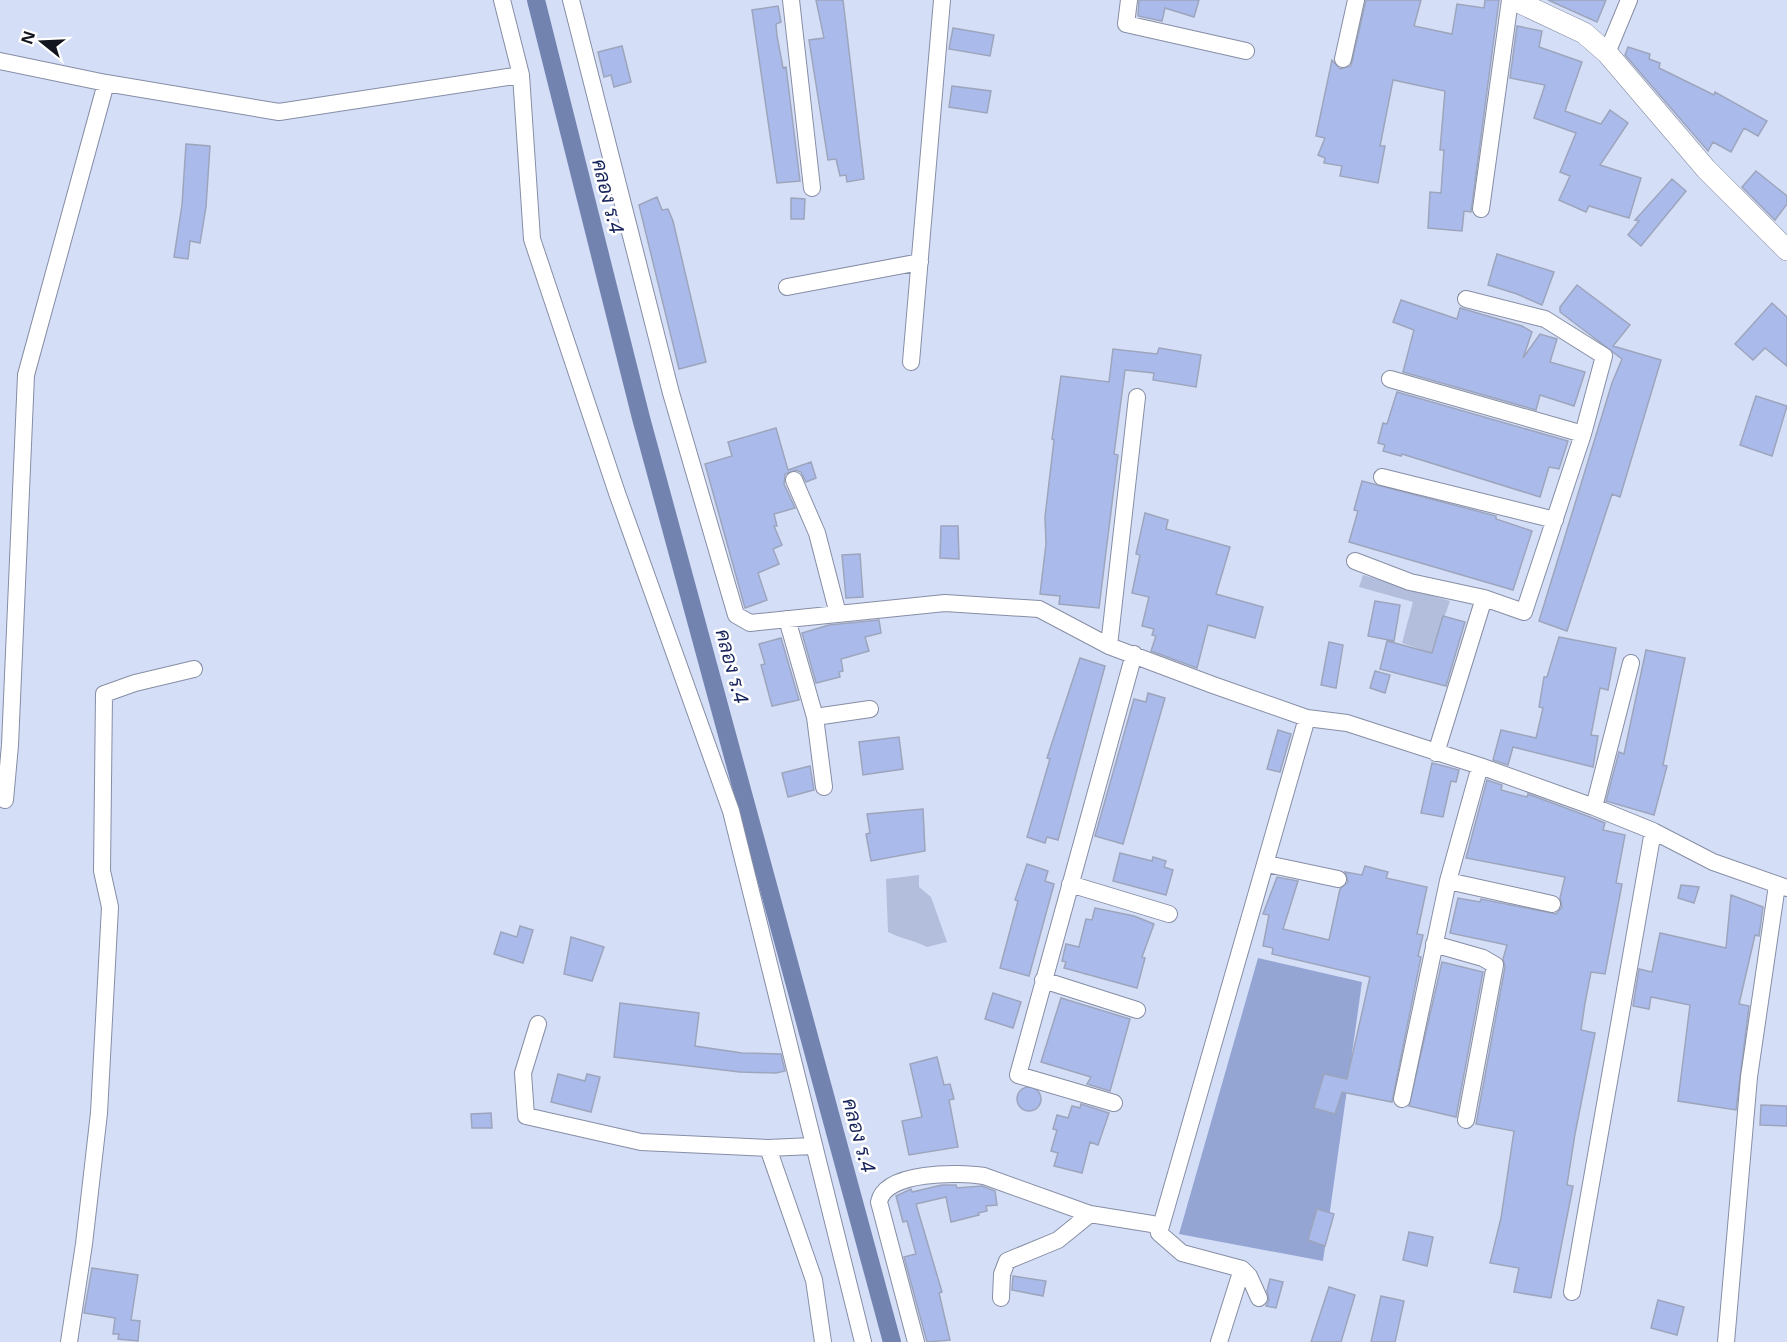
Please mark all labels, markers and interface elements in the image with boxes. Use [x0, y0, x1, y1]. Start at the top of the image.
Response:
north arrow [12, 12, 72, 72]
text: N [15, 28, 40, 47]
water label: คลอง ร.4 [586, 156, 631, 236]
water label: คลอง ร.4 [710, 626, 755, 706]
water label: คลอง ร.4 [837, 1095, 882, 1175]

